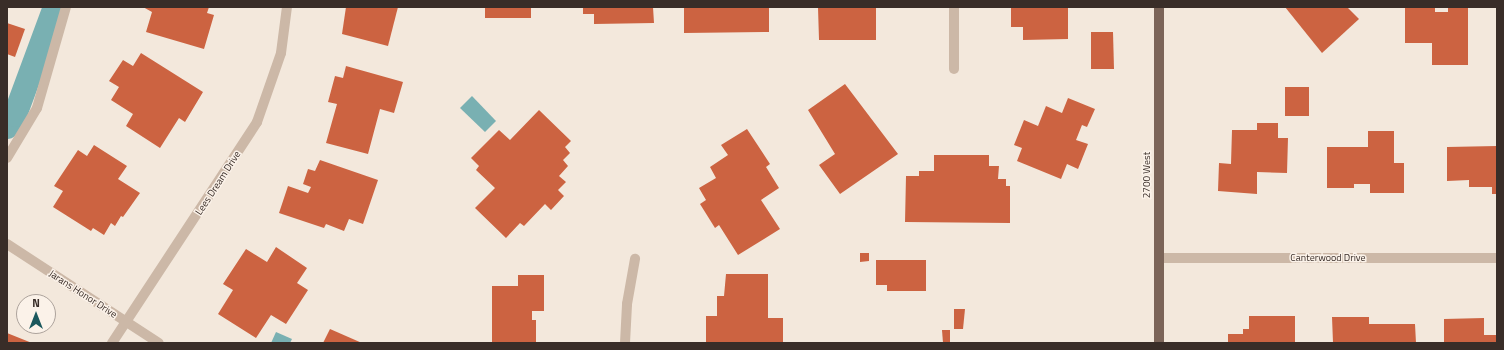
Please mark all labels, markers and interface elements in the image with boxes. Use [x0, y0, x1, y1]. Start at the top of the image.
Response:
street label: Lees Dream Drive [193, 149, 243, 217]
street label: 2700 West [1141, 152, 1153, 198]
street label: Canterwood Drive [1290, 252, 1366, 264]
street label: Jarans Honor Drive [47, 268, 119, 320]
north arrow [16, 294, 56, 334]
text: N [32, 295, 40, 311]

